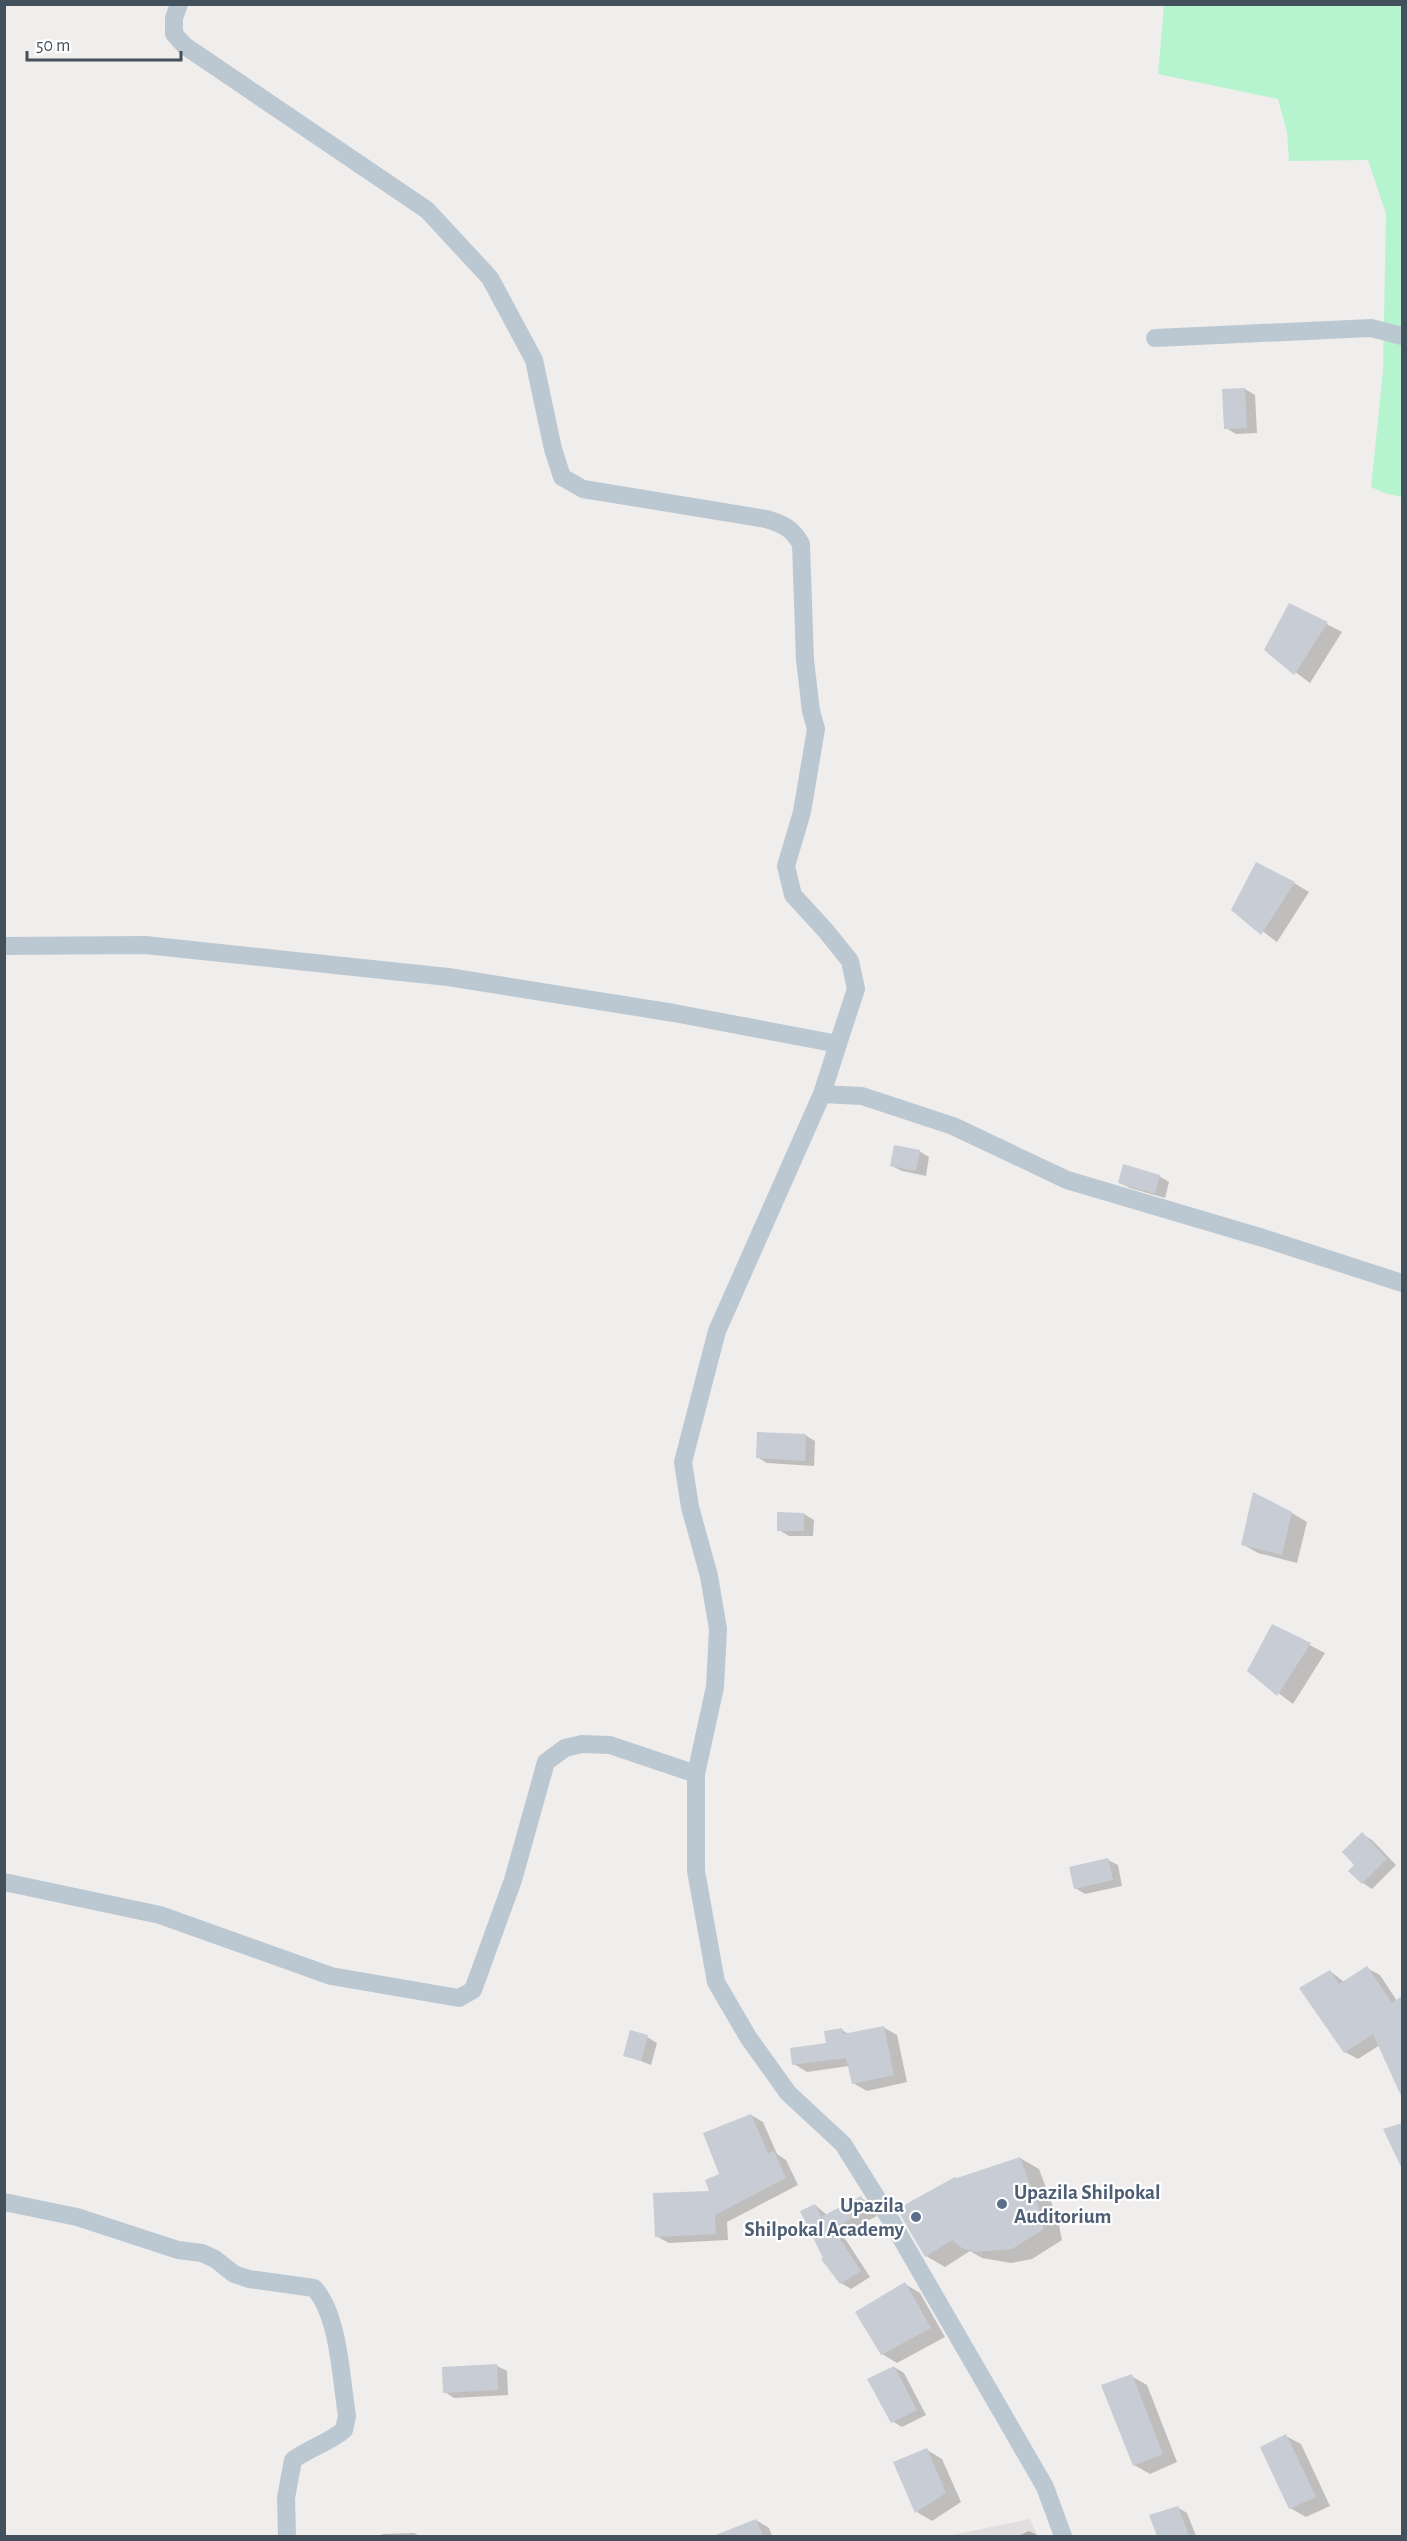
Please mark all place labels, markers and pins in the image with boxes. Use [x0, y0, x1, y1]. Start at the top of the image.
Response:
place label: Upazila Shilpokal Auditorium [1014, 2182, 1161, 2227]
place label: Upazila Shilpokal Academy [744, 2195, 905, 2240]
marker: Upazila Shilpokal Auditorium [995, 2197, 1009, 2211]
marker: Upazila Shilpokal Academy [909, 2210, 923, 2224]

